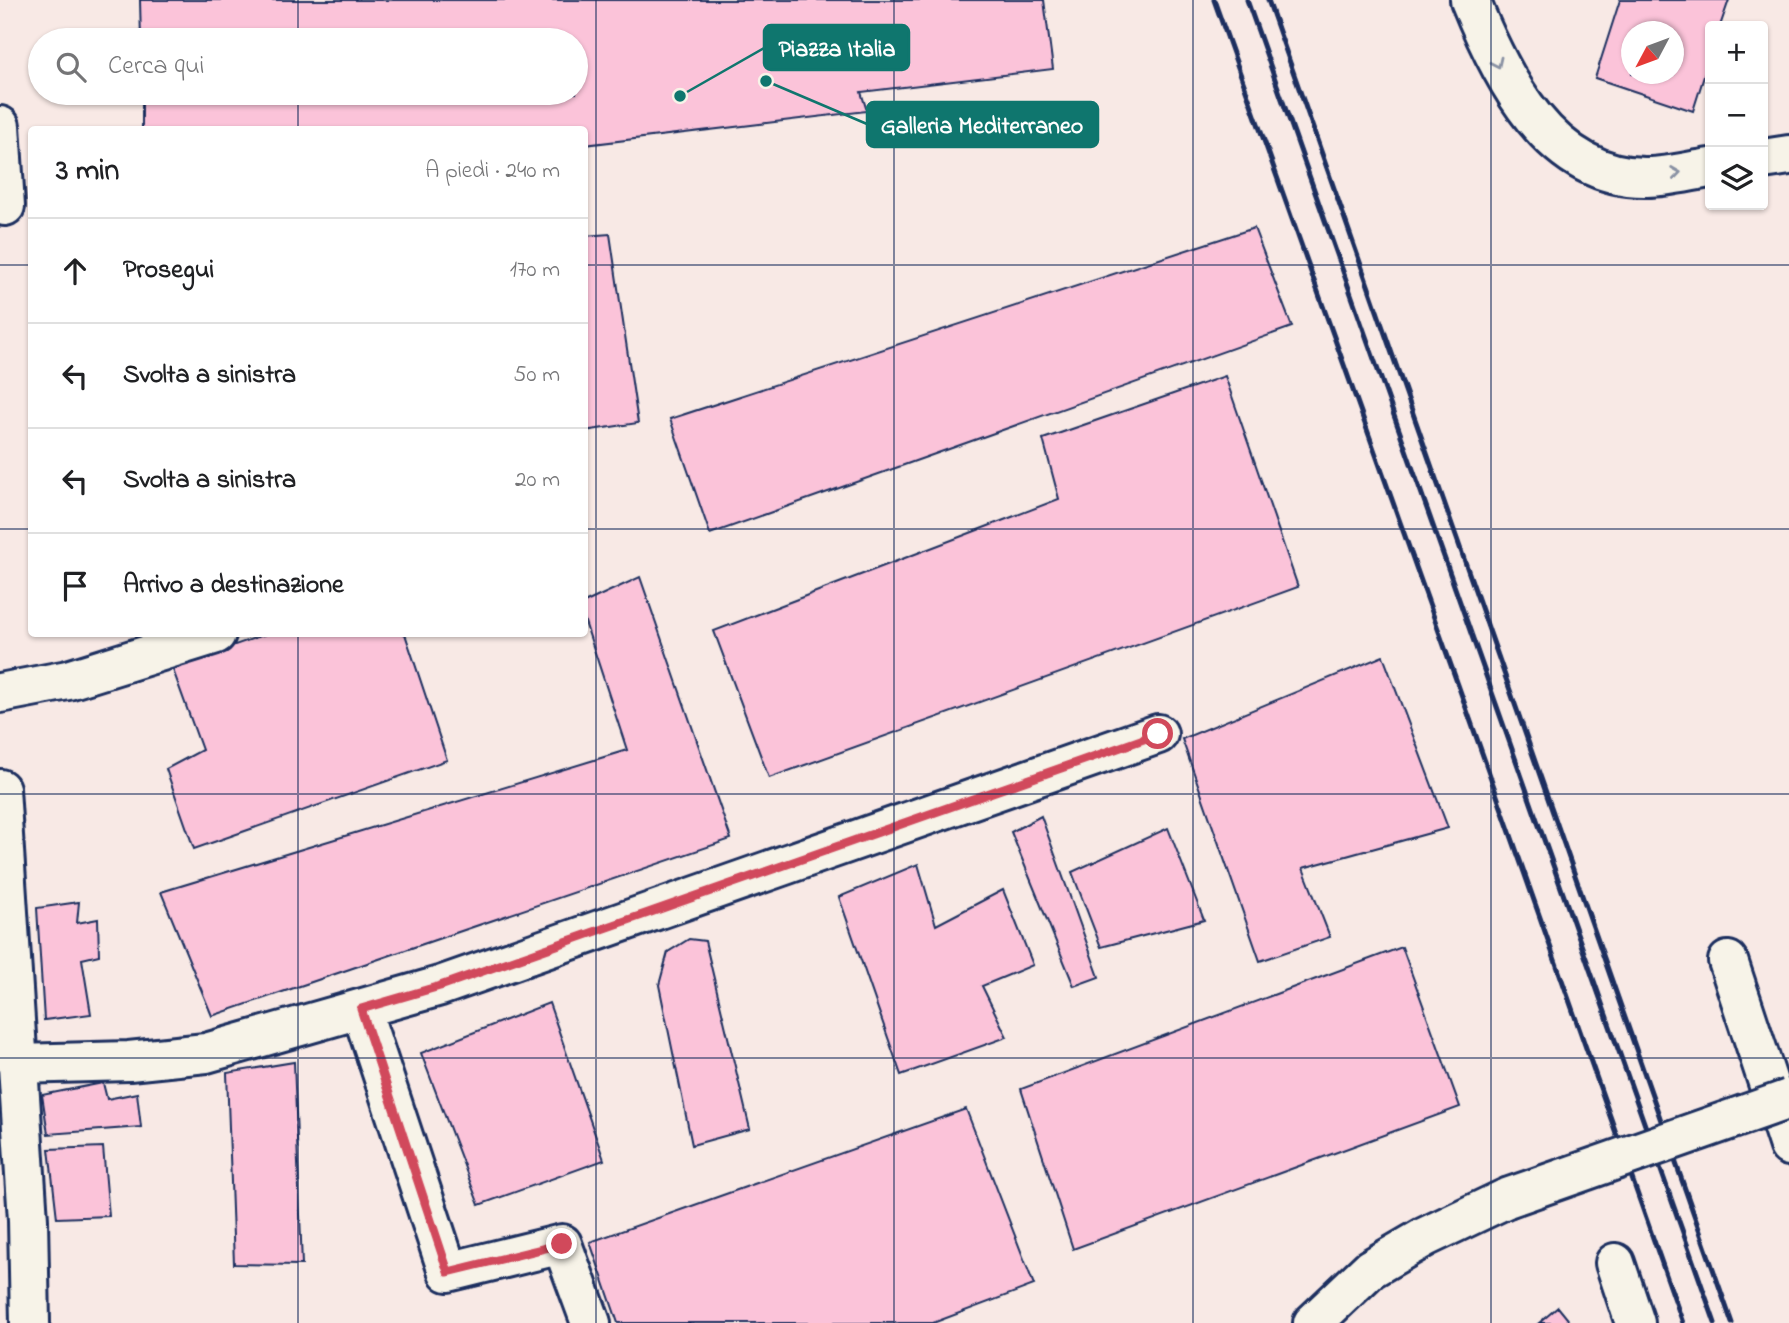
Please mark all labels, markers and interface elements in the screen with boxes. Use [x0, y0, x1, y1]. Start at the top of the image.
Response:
north arrow [1621, 21, 1684, 84]
map controls [1705, 21, 1768, 210]
button: + [1705, 21, 1768, 84]
callout: Piazza Italia [764, 25, 909, 70]
search box [28, 28, 588, 105]
text: Piazza Italia [779, 33, 895, 68]
icon: search [52, 48, 90, 86]
text: Cerca qui [108, 48, 204, 86]
one-way arrow [1489, 55, 1503, 68]
button: − [1705, 84, 1768, 147]
callout: Galleria Mediterraneo [867, 102, 1098, 147]
text: Galleria Mediterraneo [881, 110, 1083, 145]
button: layers [1705, 147, 1768, 210]
text: 3 min [56, 150, 119, 194]
text: A piedi · 240 m [425, 155, 560, 188]
one-way arrow [1670, 166, 1681, 181]
icon: ahead [56, 252, 94, 290]
text: Prosegui [123, 252, 214, 290]
text: 170 m [510, 254, 560, 287]
icon: left [56, 357, 94, 395]
text: Svolta a sinistra [123, 357, 296, 395]
text: 50 m [513, 359, 560, 392]
icon: left [56, 462, 94, 500]
text: Svolta a sinistra [123, 462, 296, 500]
text: 20 m [515, 464, 560, 497]
icon: arrive [56, 567, 94, 605]
text: Arrivo a destinazione [123, 567, 344, 605]
route start [1142, 718, 1173, 749]
route end [546, 1228, 577, 1259]

